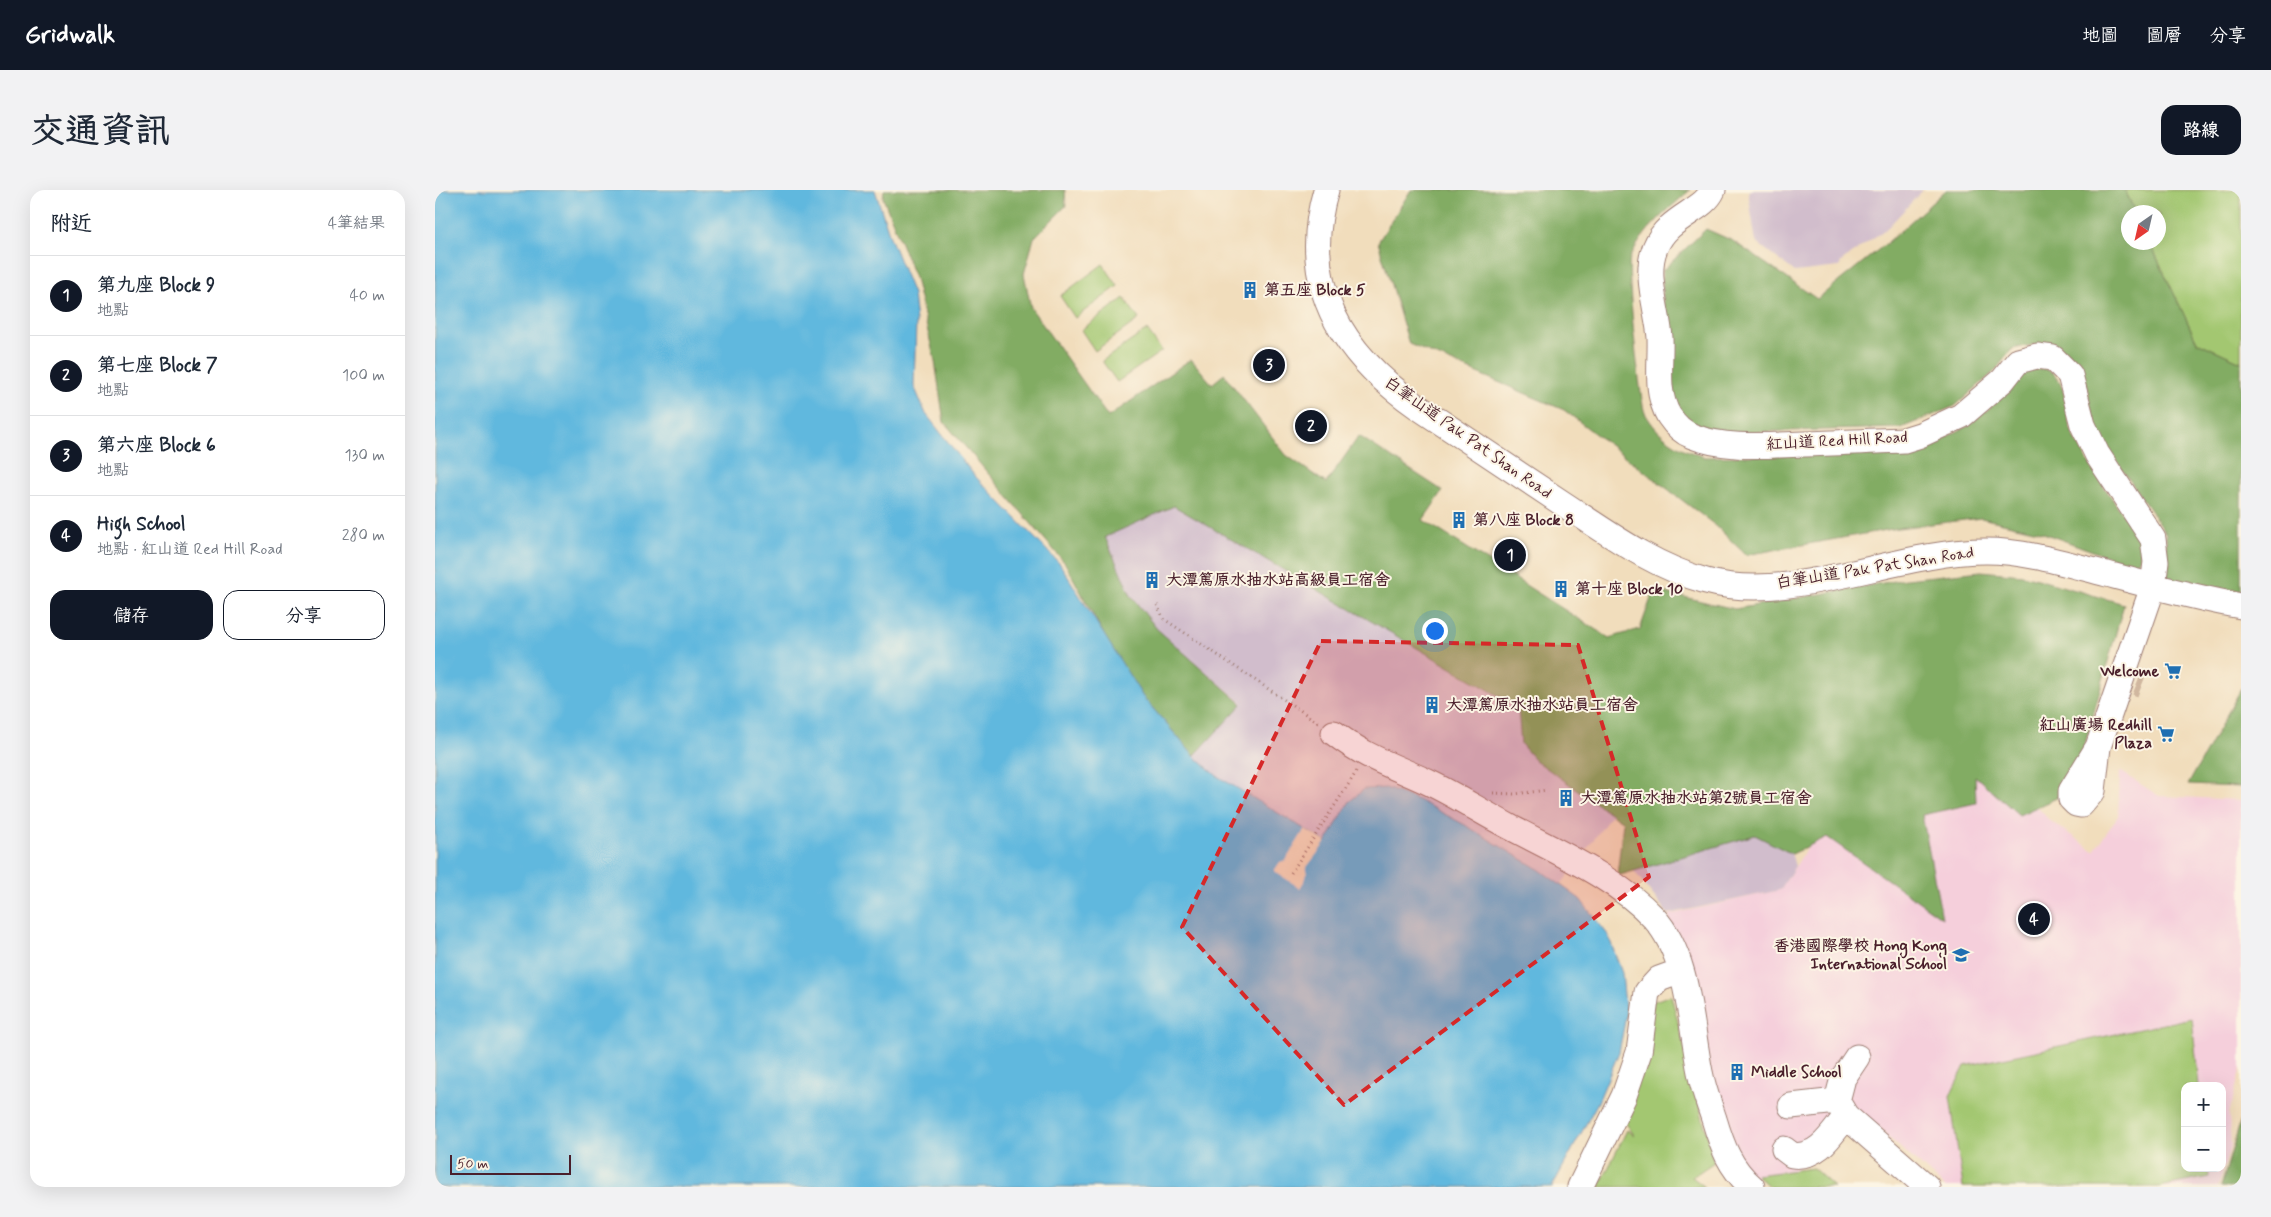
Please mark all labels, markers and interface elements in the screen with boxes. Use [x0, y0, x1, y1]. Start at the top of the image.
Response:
text: Gridwalk [25, 20, 115, 51]
text: 地圖 [2082, 24, 2118, 48]
text: 圖層 [2146, 24, 2182, 48]
text: 分享 [2210, 24, 2246, 48]
button: 路線 [2161, 105, 2241, 155]
text: 交通資訊 [30, 109, 170, 155]
north arrow [2121, 205, 2166, 250]
text: 附近 [50, 210, 92, 238]
text: 4筆結果 [328, 213, 385, 234]
text: 第九座 Block 9 [97, 273, 215, 298]
building icon: 第五座 Block 5 [1240, 280, 1260, 300]
place label: 第五座 Block 5 [1264, 280, 1366, 301]
text: 1 [62, 285, 70, 306]
text: 40 m [349, 285, 385, 306]
text: 地點 [97, 300, 129, 321]
pin: 3 [1253, 346, 1285, 384]
text: 第七座 Block 7 [97, 353, 218, 378]
text: 2 [62, 365, 70, 386]
text: 100 m [342, 365, 385, 386]
street label: 白筆山道 Pak Pat Shan Road [1380, 372, 1556, 504]
text: 地點 [97, 380, 129, 401]
pin: 2 [1295, 407, 1327, 445]
street label: 紅山道 Red Hill Road [1766, 427, 1908, 455]
text: 第六座 Block 6 [97, 433, 216, 458]
text: 3 [62, 445, 70, 466]
text: 130 m [344, 445, 385, 466]
text: 地點 [97, 460, 129, 481]
building icon: 第八座 Block 8 [1449, 510, 1469, 530]
place label: 第八座 Block 8 [1473, 510, 1574, 531]
text: High School [97, 512, 186, 537]
text: 4 [61, 525, 71, 546]
text: 280 m [342, 525, 385, 546]
pin: 1 [1494, 536, 1526, 574]
text: 地點 · 紅山道 Red Hill Road [97, 539, 283, 560]
street label: 白筆山道 Pak Pat Shan Road [1775, 542, 1975, 594]
building icon: 大潭篤原水抽水站高級員工宿舍 [1142, 570, 1162, 590]
place label: 大潭篤原水抽水站高級員工宿舍 [1166, 570, 1390, 591]
building icon: 第十座 Block 10 [1551, 579, 1571, 599]
place label: 第十座 Block 10 [1575, 579, 1683, 600]
button: 儲存 [50, 590, 213, 640]
button: 分享 [223, 590, 385, 640]
your location [1422, 618, 1448, 644]
place label: Welcome [2099, 661, 2159, 682]
supermarket icon: Welcome [2163, 661, 2183, 681]
building icon: 大潭篤原水抽水站員工宿舍 [1422, 695, 1442, 715]
place label: 大潭篤原水抽水站員工宿舍 [1446, 695, 1638, 716]
place label: 紅山廣場 Redhill Plaza [2040, 715, 2152, 754]
supermarket icon: 紅山廣場 Redhill Plaza [2156, 724, 2176, 744]
building icon: 大潭篤原水抽水站第2號員工宿舍 [1556, 788, 1576, 808]
place label: 大潭篤原水抽水站第2號員工宿舍 [1580, 788, 1812, 809]
pin: 4 [2018, 900, 2050, 938]
place label: 香港國際學校 Hong Kong International School [1773, 936, 1947, 975]
school or university icon: 香港國際學校 Hong Kong International School [1951, 945, 1971, 965]
building icon: Middle School [1727, 1062, 1747, 1082]
place label: Middle School [1751, 1062, 1842, 1083]
map controls [2181, 1082, 2226, 1172]
button: + [2181, 1082, 2226, 1127]
button: − [2181, 1127, 2226, 1172]
scale bar [450, 1152, 571, 1175]
text: 50 m [457, 1155, 488, 1173]

